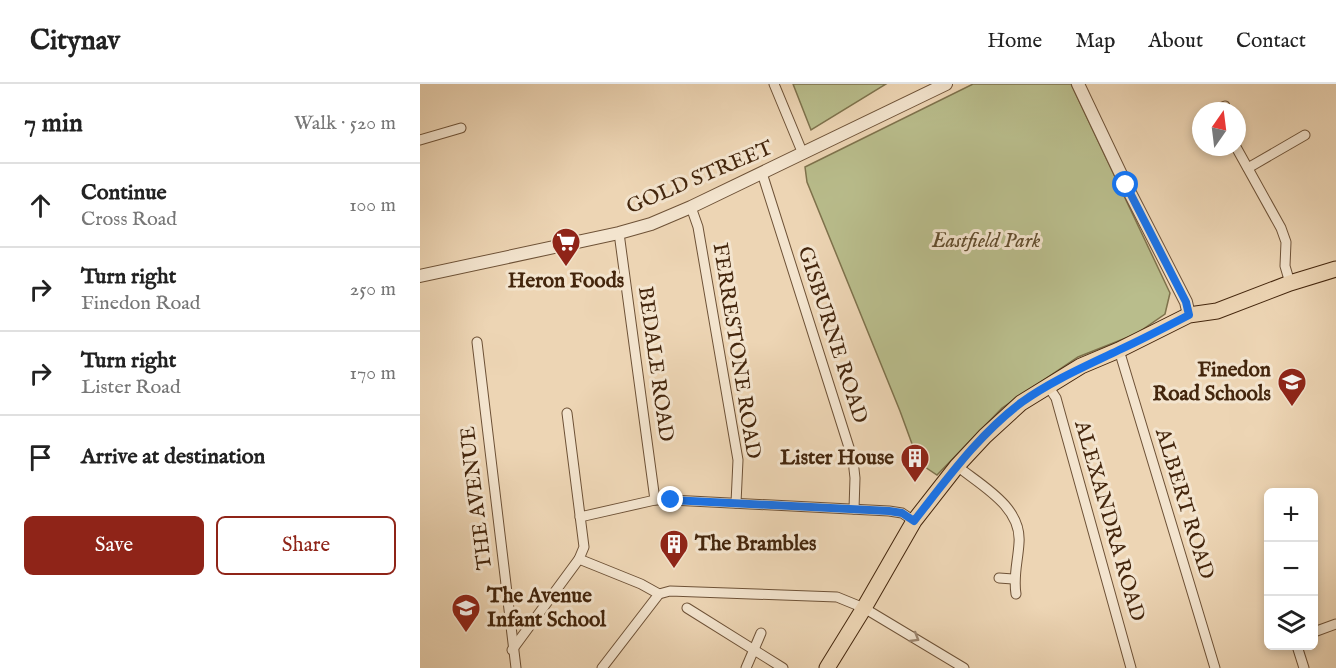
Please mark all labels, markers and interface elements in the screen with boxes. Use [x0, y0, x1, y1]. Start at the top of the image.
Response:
text: Citynav [30, 24, 120, 59]
text: Home [987, 28, 1042, 55]
text: Map [1075, 28, 1115, 55]
text: About [1148, 28, 1203, 55]
text: Contact [1236, 28, 1306, 55]
north arrow [1192, 102, 1246, 156]
text: 7 min [24, 107, 83, 140]
text: Walk · 520 m [294, 111, 396, 136]
street label: GOLD STREET [623, 135, 778, 221]
route start [1112, 171, 1138, 197]
text: Continue [81, 179, 167, 207]
icon: ahead [24, 189, 57, 222]
text: 100 m [349, 193, 396, 218]
text: Cross Road [81, 207, 177, 232]
supermarket icon: Heron Foods [550, 226, 582, 268]
park label: Eastfield Park [931, 228, 1041, 255]
street label: FERRESTONE ROAD [706, 241, 766, 461]
street label: GISBURNE ROAD [791, 243, 873, 427]
text: Turn right [81, 263, 176, 291]
place label: Heron Foods [508, 268, 624, 295]
icon: right [24, 273, 57, 306]
text: 250 m [350, 277, 396, 302]
street label: BEDALE ROAD [631, 285, 679, 443]
text: Finedon Road [81, 291, 200, 316]
text: Turn right [81, 347, 176, 375]
icon: right [24, 357, 57, 390]
place label: Finedon Road Schools [1152, 357, 1271, 408]
text: 170 m [350, 361, 396, 386]
school or university icon: Finedon Road Schools [1276, 366, 1308, 408]
text: Lister Road [81, 375, 181, 400]
street label: ALEXANDRA ROAD [1067, 416, 1151, 625]
street label: ALBERT ROAD [1148, 424, 1220, 583]
street label: THE AVENUE [455, 425, 499, 571]
icon: arrive [24, 441, 57, 474]
building icon: Lister House [899, 442, 931, 484]
text: Arrive at destination [81, 443, 265, 471]
place label: Lister House [780, 445, 894, 472]
route end [657, 486, 683, 512]
map controls [1264, 488, 1318, 650]
button: + [1264, 488, 1318, 542]
button: Save [24, 516, 204, 575]
button: Share [216, 516, 396, 575]
building icon: The Brambles [658, 528, 690, 570]
place label: The Brambles [694, 531, 816, 558]
button: − [1264, 542, 1318, 596]
place label: The Avenue Infant School [486, 583, 607, 634]
school or university icon: The Avenue Infant School [450, 592, 482, 634]
button: layers [1264, 596, 1318, 650]
one-way arrow [909, 630, 919, 642]

